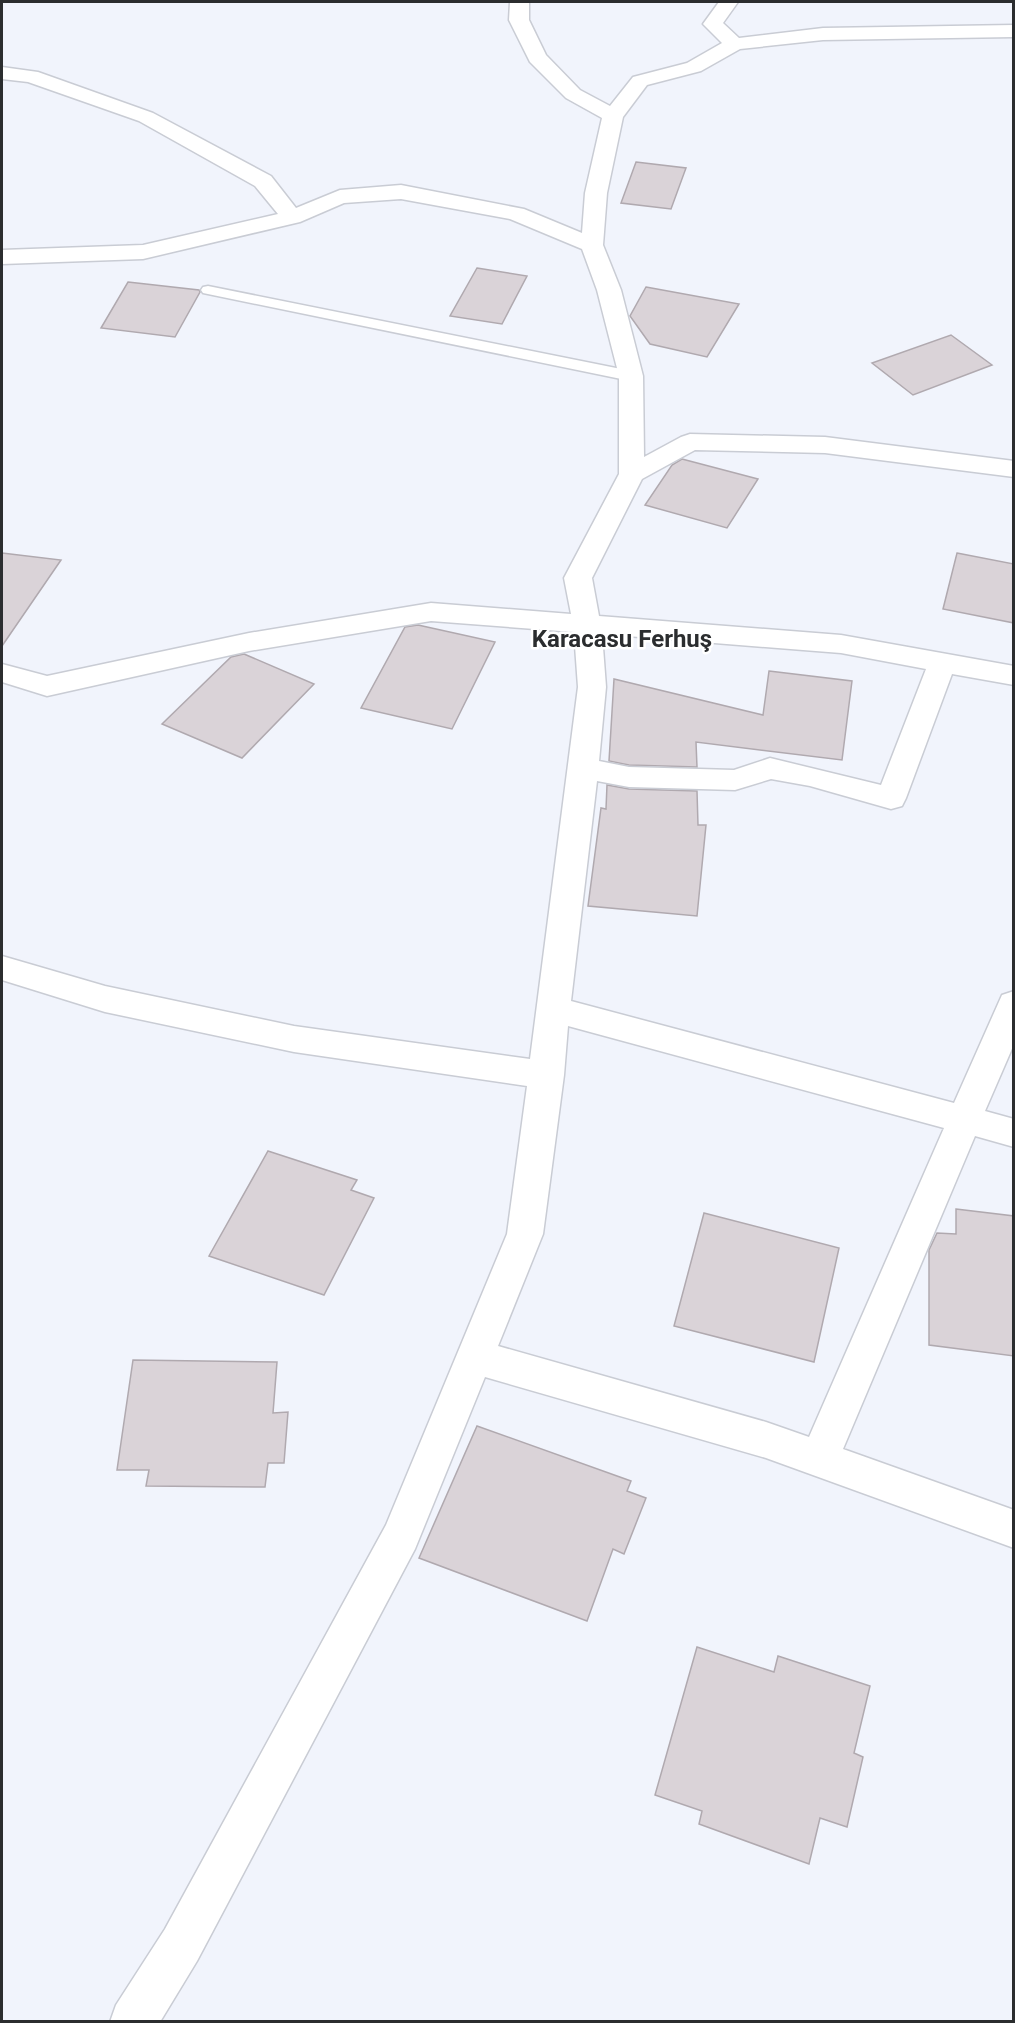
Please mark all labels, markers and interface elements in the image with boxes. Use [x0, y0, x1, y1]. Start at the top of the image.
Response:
district label: Karacasu Ferhuş [532, 625, 712, 653]

